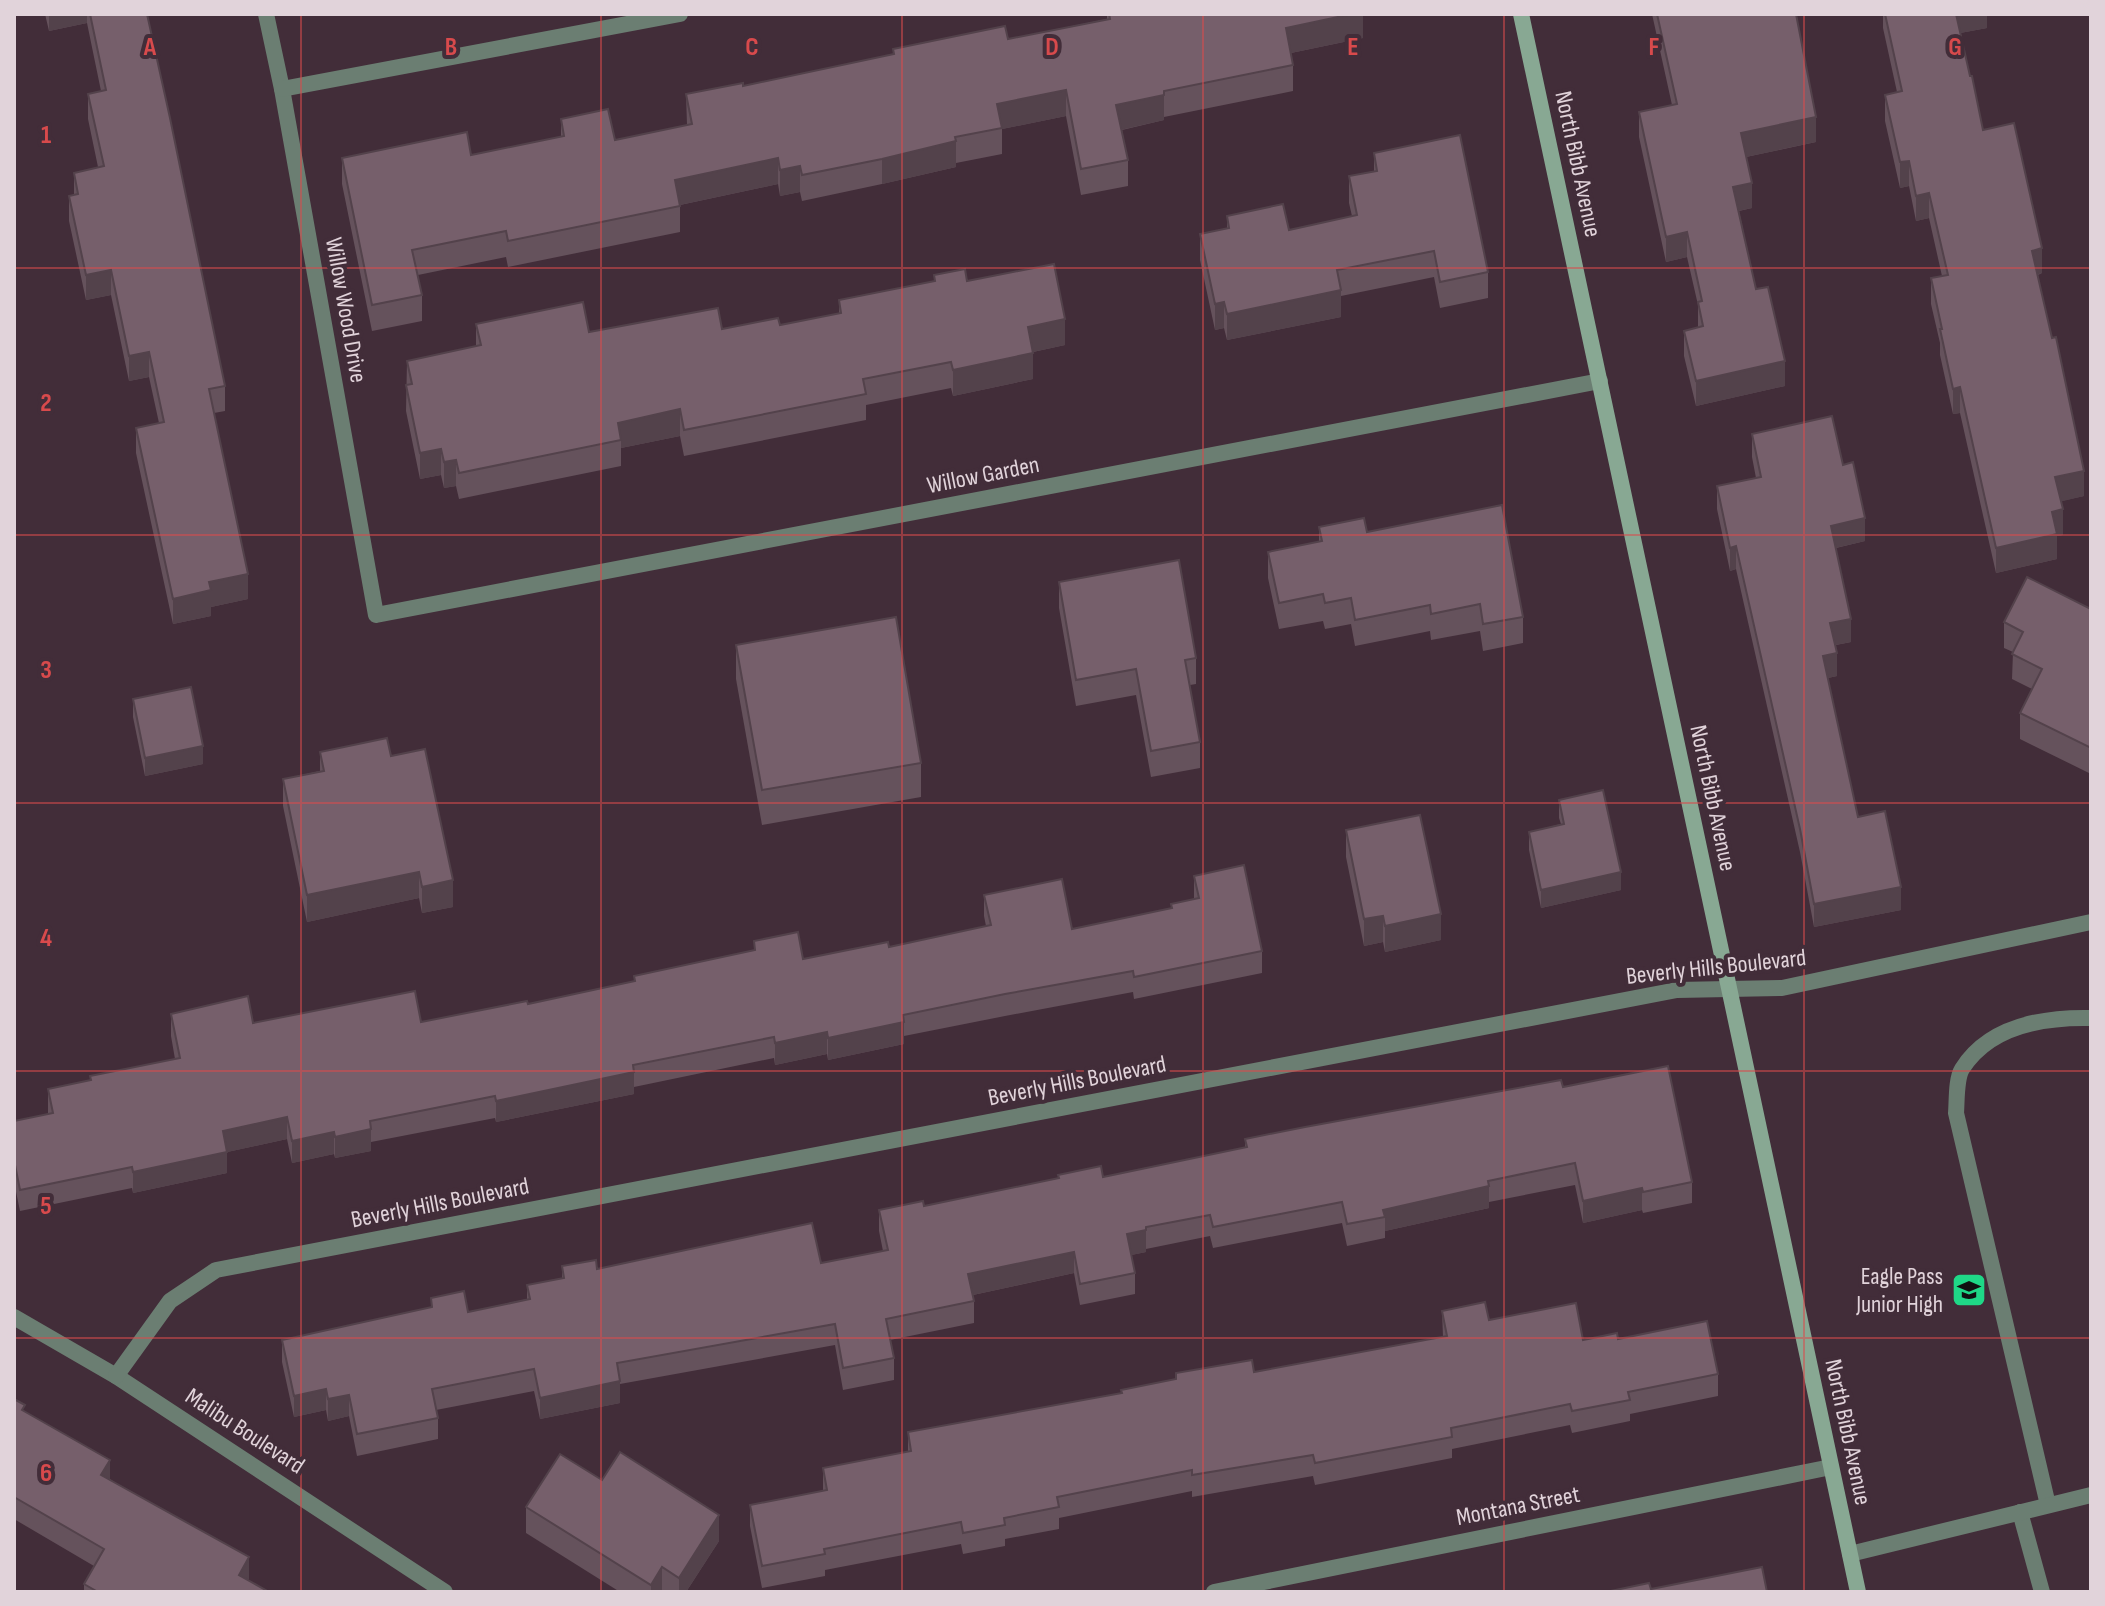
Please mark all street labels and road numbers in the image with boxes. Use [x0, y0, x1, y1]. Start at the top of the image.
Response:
street label: North Bibb Avenue [1548, 88, 1608, 240]
street label: Willow Wood Drive [319, 235, 373, 385]
street label: Willow Garden [924, 450, 1042, 500]
street label: North Bibb Avenue [1683, 722, 1743, 874]
street label: Beverly Hills Boulevard [1625, 943, 1807, 991]
street label: Beverly Hills Boulevard [986, 1050, 1168, 1112]
street label: Beverly Hills Boulevard [349, 1172, 531, 1234]
street label: North Bibb Avenue [1818, 1356, 1878, 1508]
street label: Malibu Boulevard [180, 1382, 310, 1480]
street label: Montana Street [1454, 1480, 1582, 1532]

